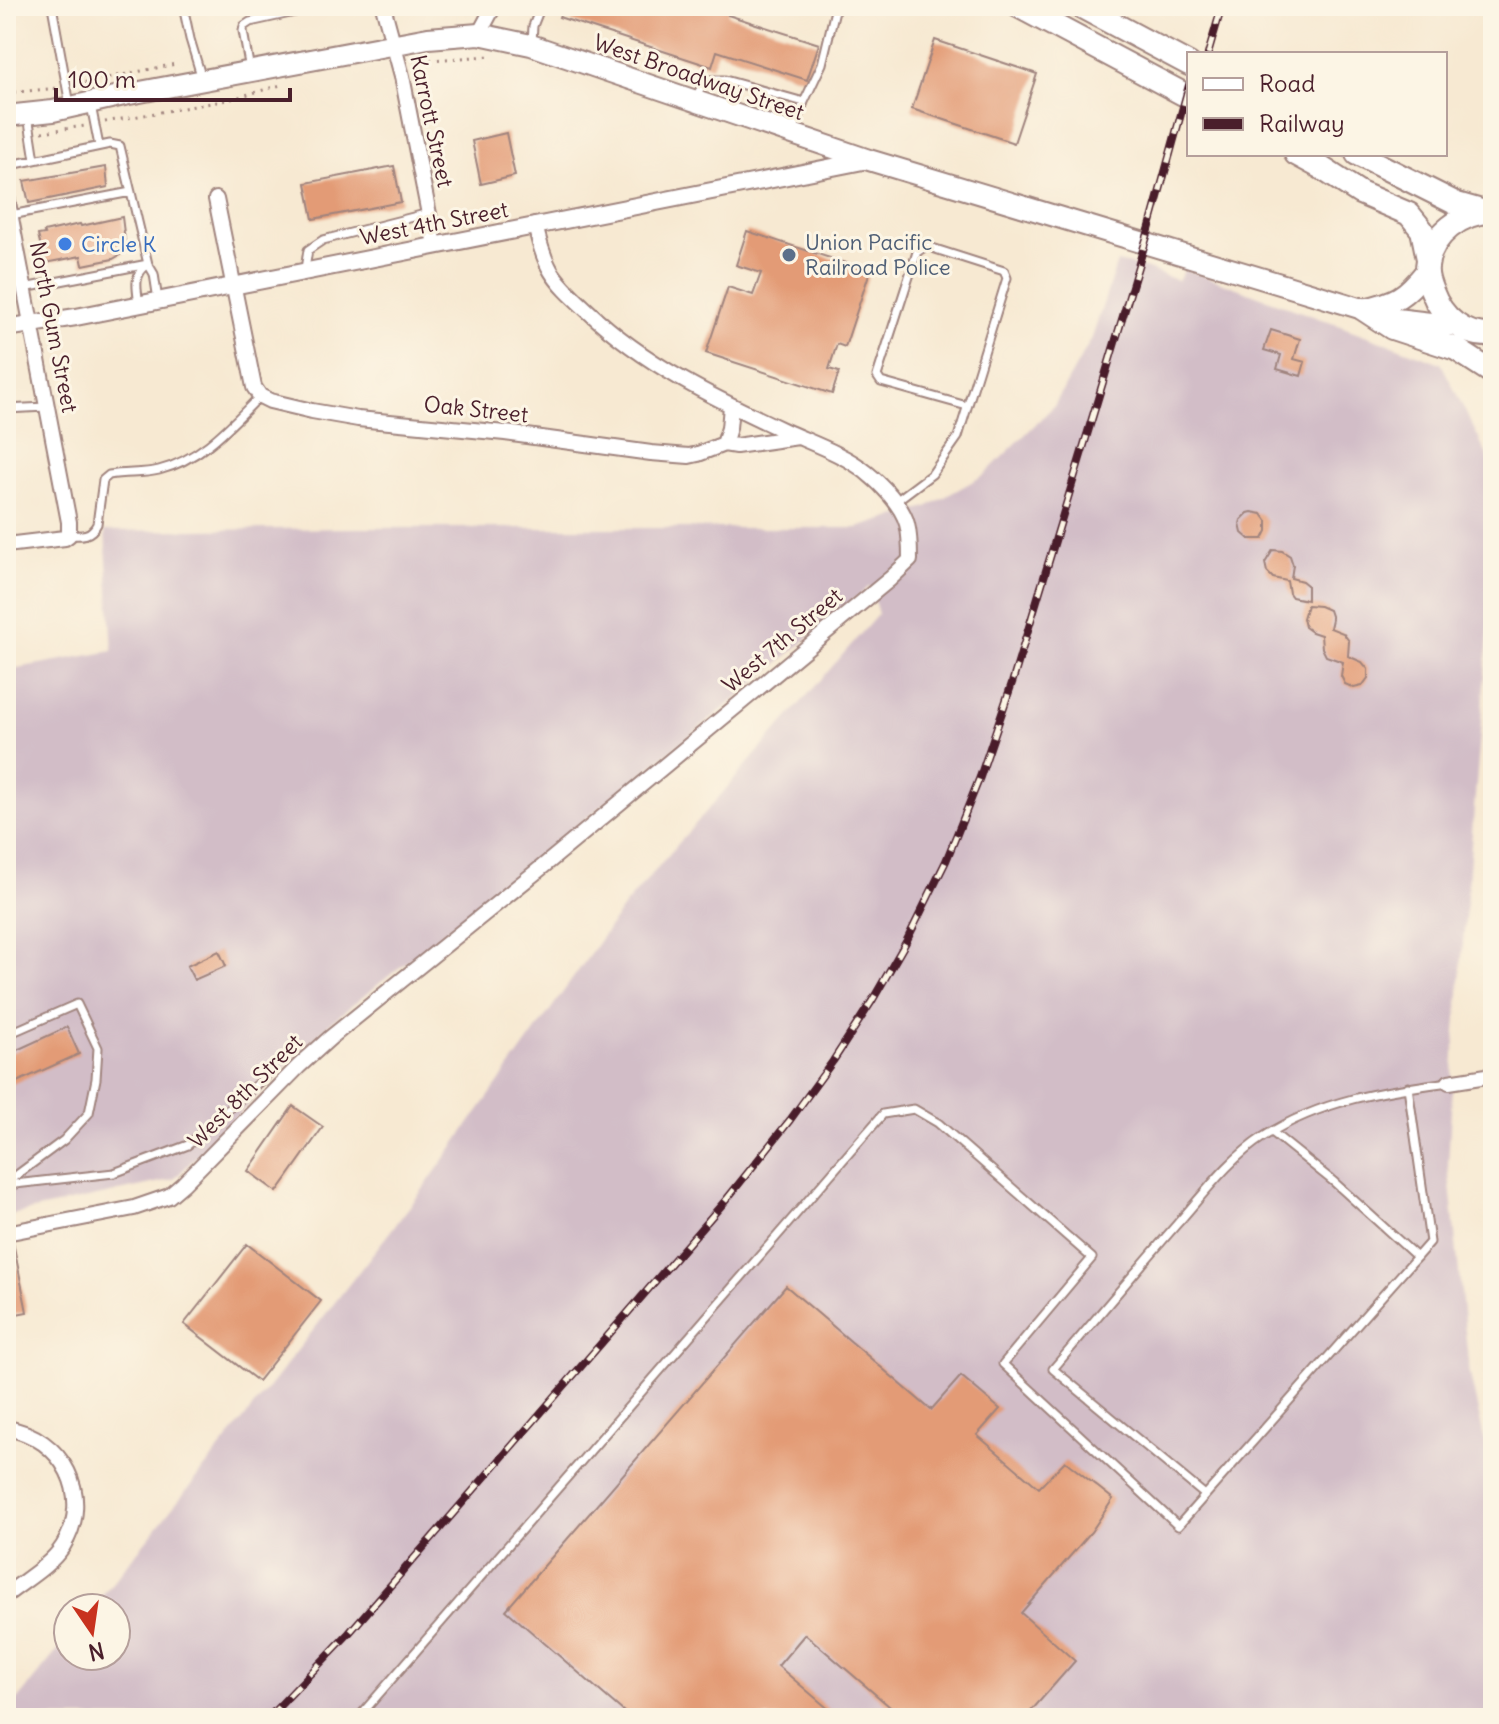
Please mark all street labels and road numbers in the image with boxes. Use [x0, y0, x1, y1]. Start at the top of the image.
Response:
street label: West Broadway Street [590, 28, 808, 126]
street label: Karrott Street [404, 52, 460, 190]
street label: West 4th Street [357, 195, 511, 251]
street label: North Gum Street [24, 239, 84, 415]
street label: Oak Street [422, 390, 530, 428]
street label: West 7th Street [716, 582, 848, 698]
street label: West 8th Street [182, 1028, 308, 1154]

